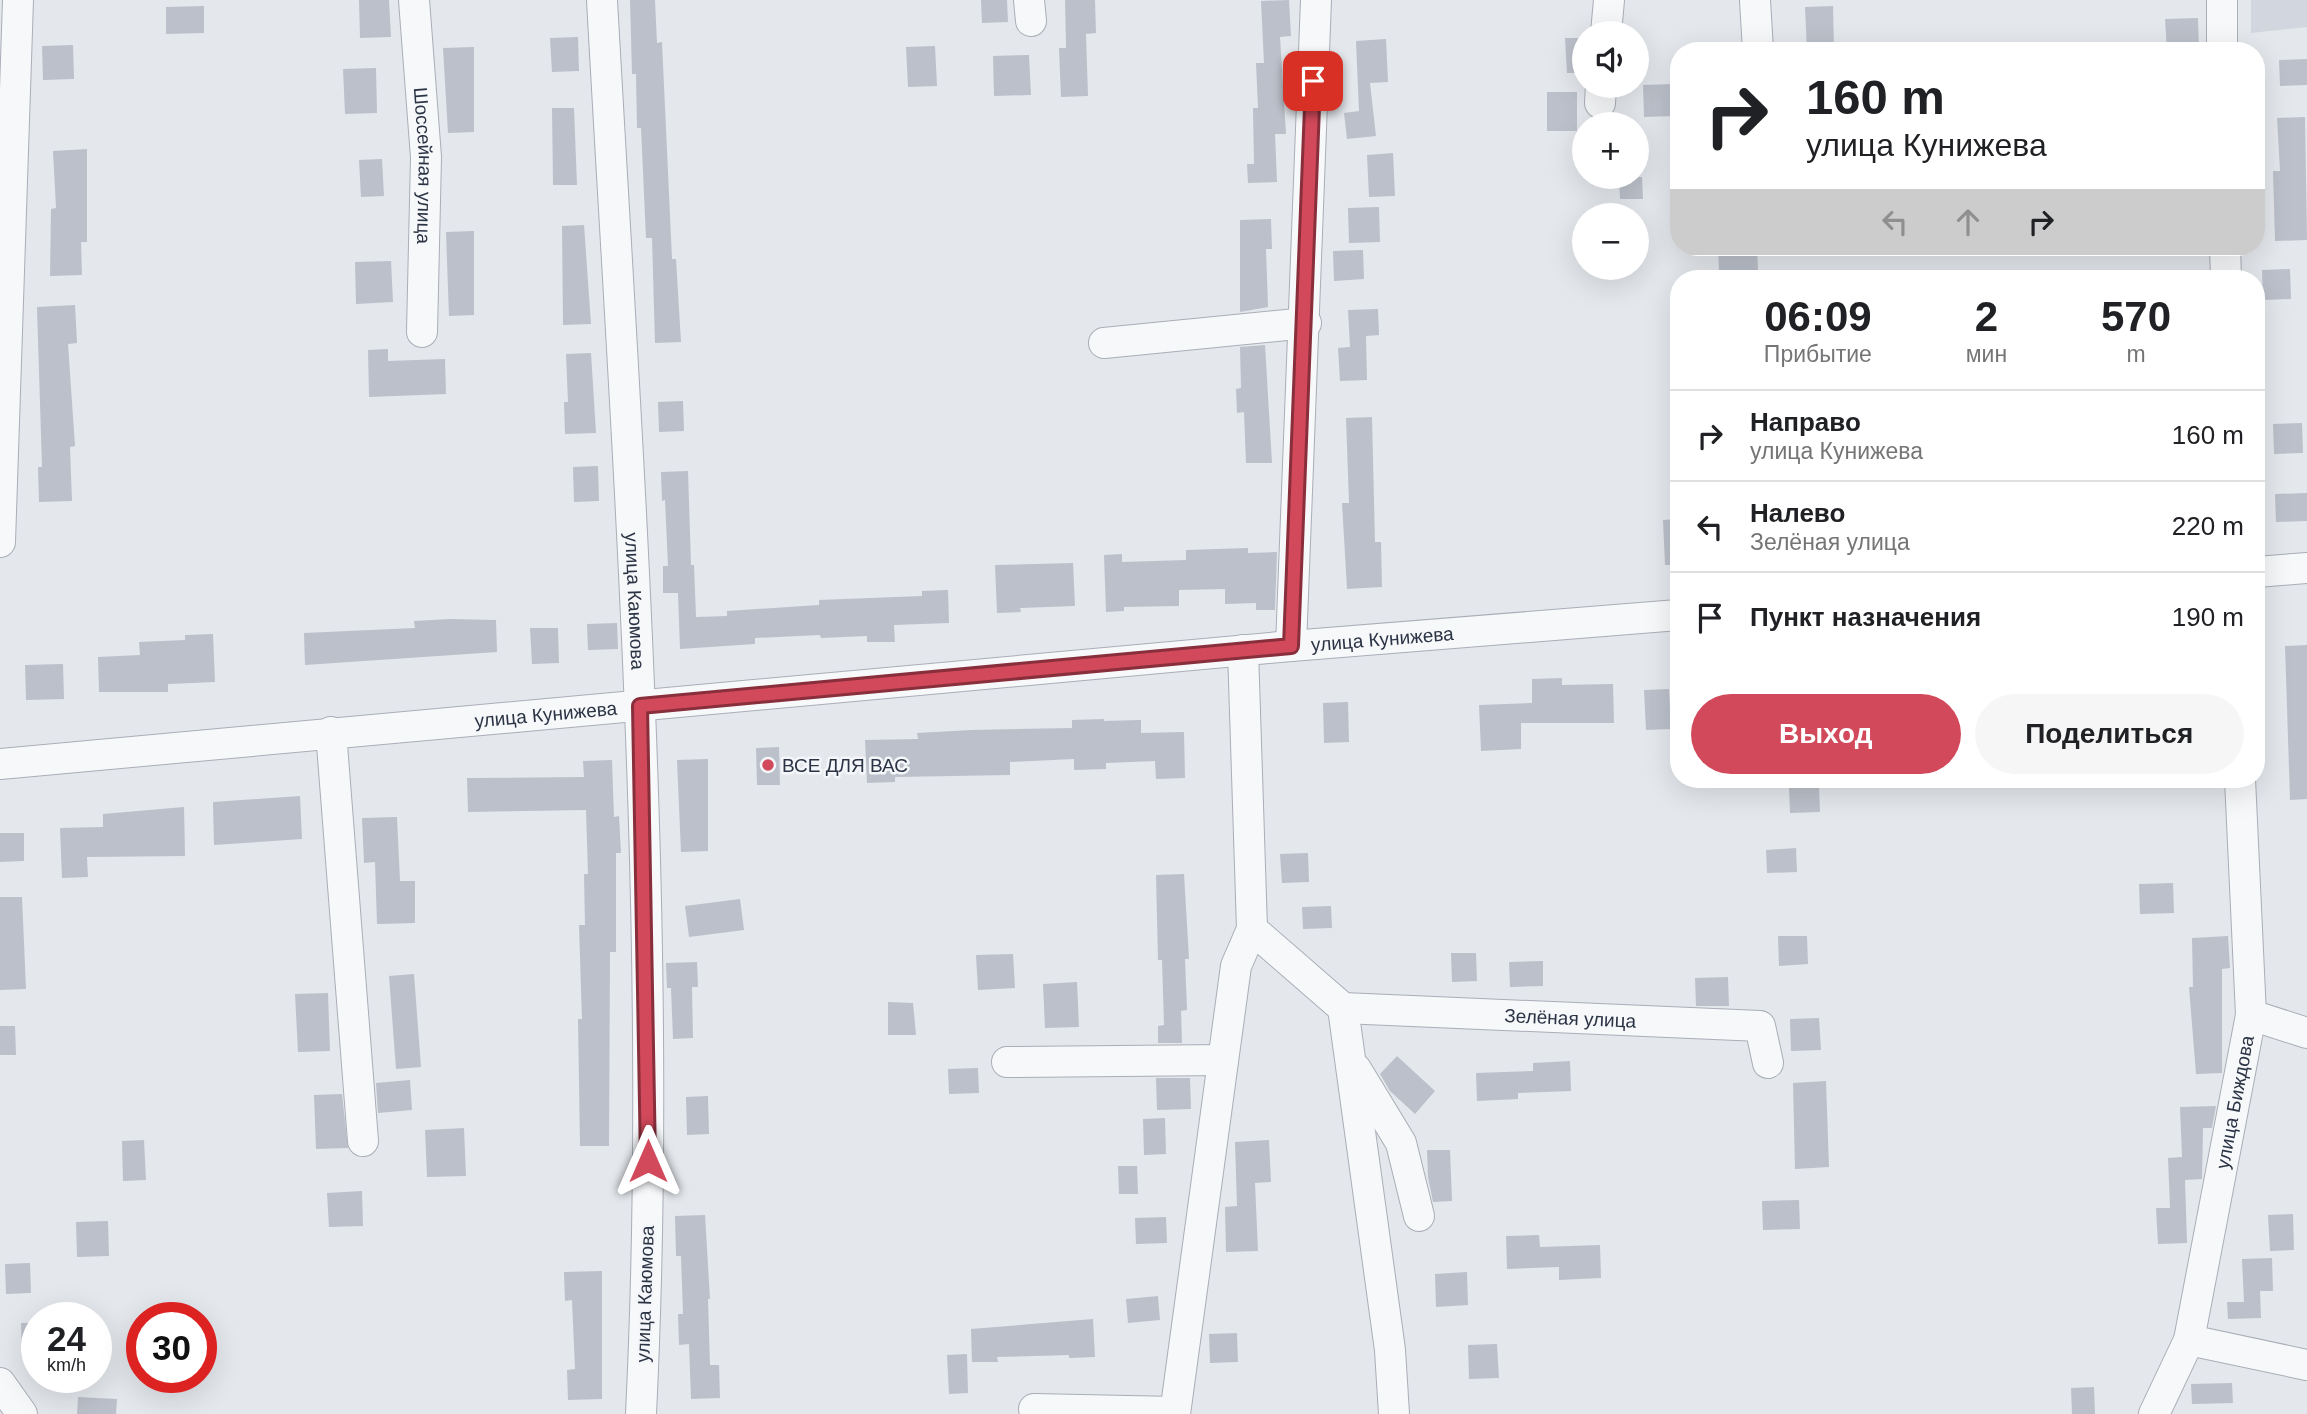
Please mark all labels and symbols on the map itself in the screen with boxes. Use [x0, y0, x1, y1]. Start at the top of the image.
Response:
pin [1283, 51, 1343, 111]
street label: Шоссейная улица [410, 86, 437, 245]
street label: улица Каюмова [621, 532, 649, 671]
street label: улица Кунижева [1310, 622, 1455, 655]
street label: улица Кунижева [474, 697, 618, 731]
place label: ВСЕ ДЛЯ ВАС [782, 755, 908, 776]
marker: ВСЕ ДЛЯ ВАС [760, 757, 776, 773]
street label: Зелёная улица [1504, 1004, 1637, 1031]
street label: улица Биждова [2211, 1033, 2257, 1171]
position arrow [611, 1124, 685, 1198]
street label: улица Каюмова [632, 1225, 658, 1363]
speed limit sign: 30 [126, 1302, 217, 1393]

